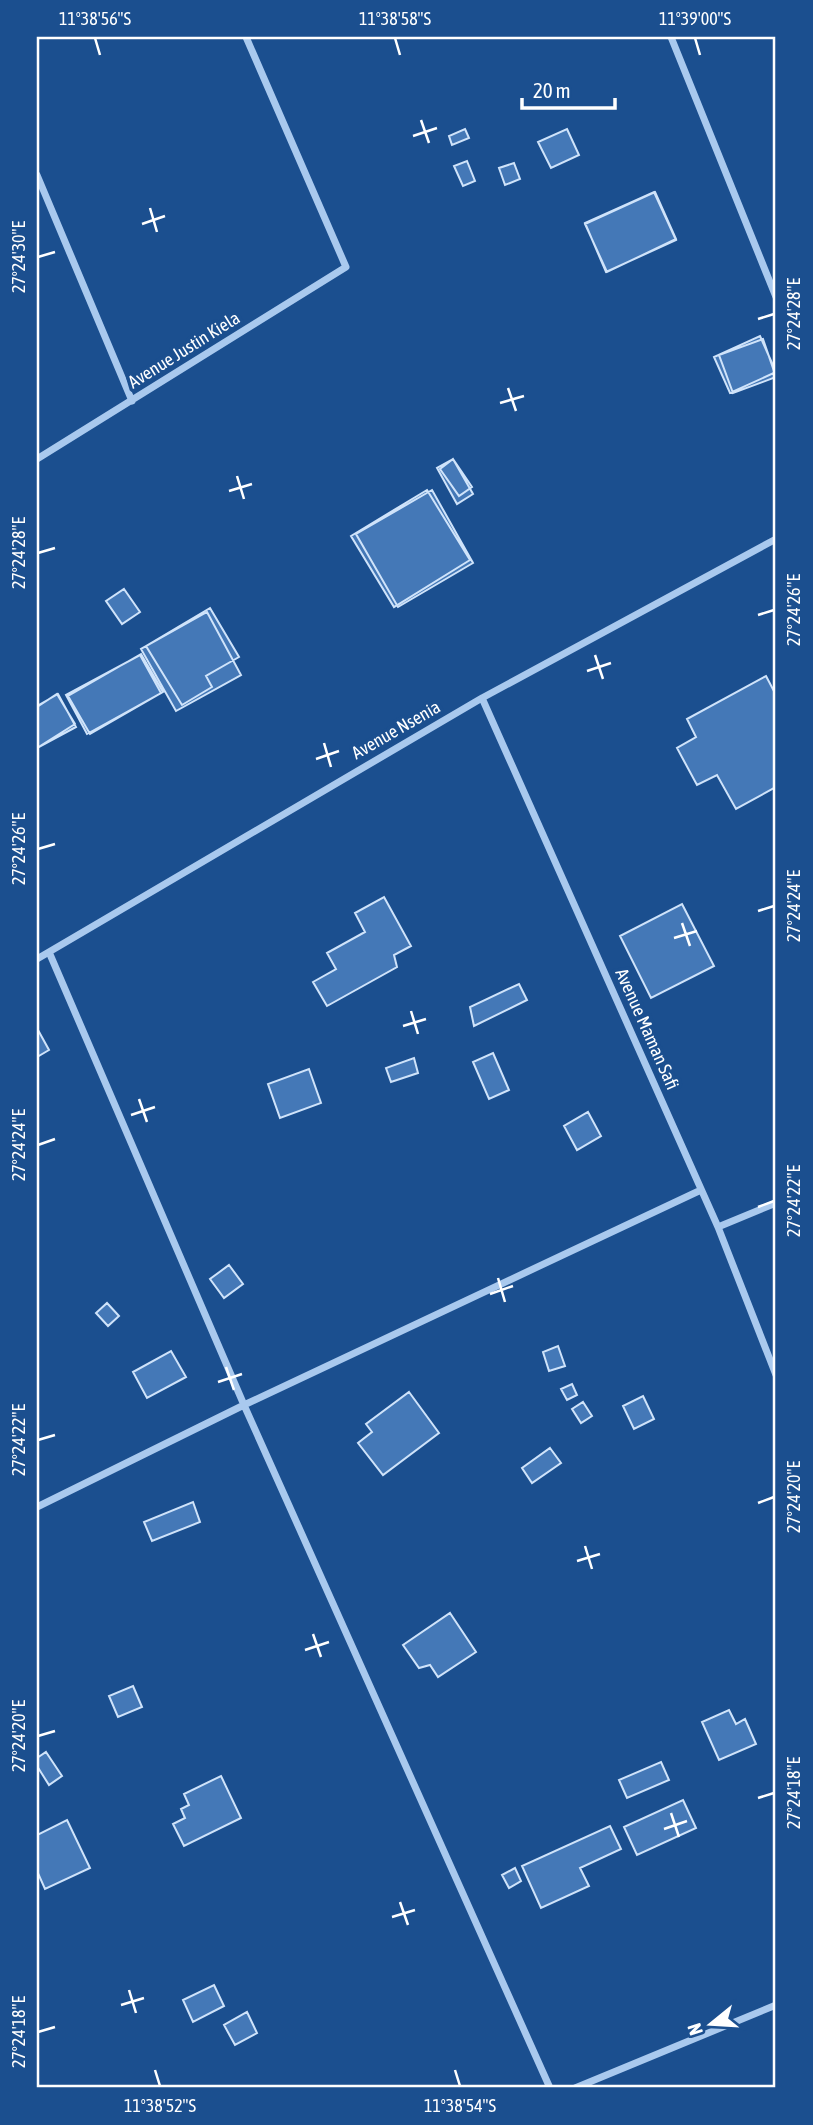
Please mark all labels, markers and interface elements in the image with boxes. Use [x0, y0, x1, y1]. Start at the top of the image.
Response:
text: 11°38'56"S [59, 8, 131, 29]
text: 11°38'58"S [359, 8, 431, 29]
text: 11°39'00"S [659, 8, 731, 29]
scale bar [522, 66, 615, 110]
text: 20 m [533, 78, 571, 102]
text: 27°24'30"E [8, 221, 29, 293]
text: 27°24'28"E [783, 278, 804, 350]
street label: Avenue Justin Kiela [124, 307, 244, 392]
text: 27°24'28"E [8, 517, 29, 589]
text: 27°24'26"E [783, 574, 804, 646]
street label: Avenue Nsenia [348, 696, 444, 763]
text: 27°24'26"E [8, 813, 29, 885]
text: 27°24'24"E [783, 870, 804, 942]
street label: Avenue Maman Safi [611, 965, 684, 1093]
text: 27°24'24"E [8, 1109, 29, 1181]
text: 27°24'22"E [783, 1165, 804, 1237]
text: 27°24'22"E [8, 1404, 29, 1476]
text: 27°24'20"E [783, 1461, 804, 1533]
text: 27°24'20"E [8, 1700, 29, 1772]
text: 27°24'18"E [783, 1757, 804, 1829]
north arrow [676, 1988, 746, 2058]
text: 27°24'18"E [8, 1996, 29, 2068]
text: N [683, 2021, 707, 2038]
text: 11°38'52"S [124, 2095, 196, 2116]
text: 11°38'54"S [424, 2095, 496, 2116]

